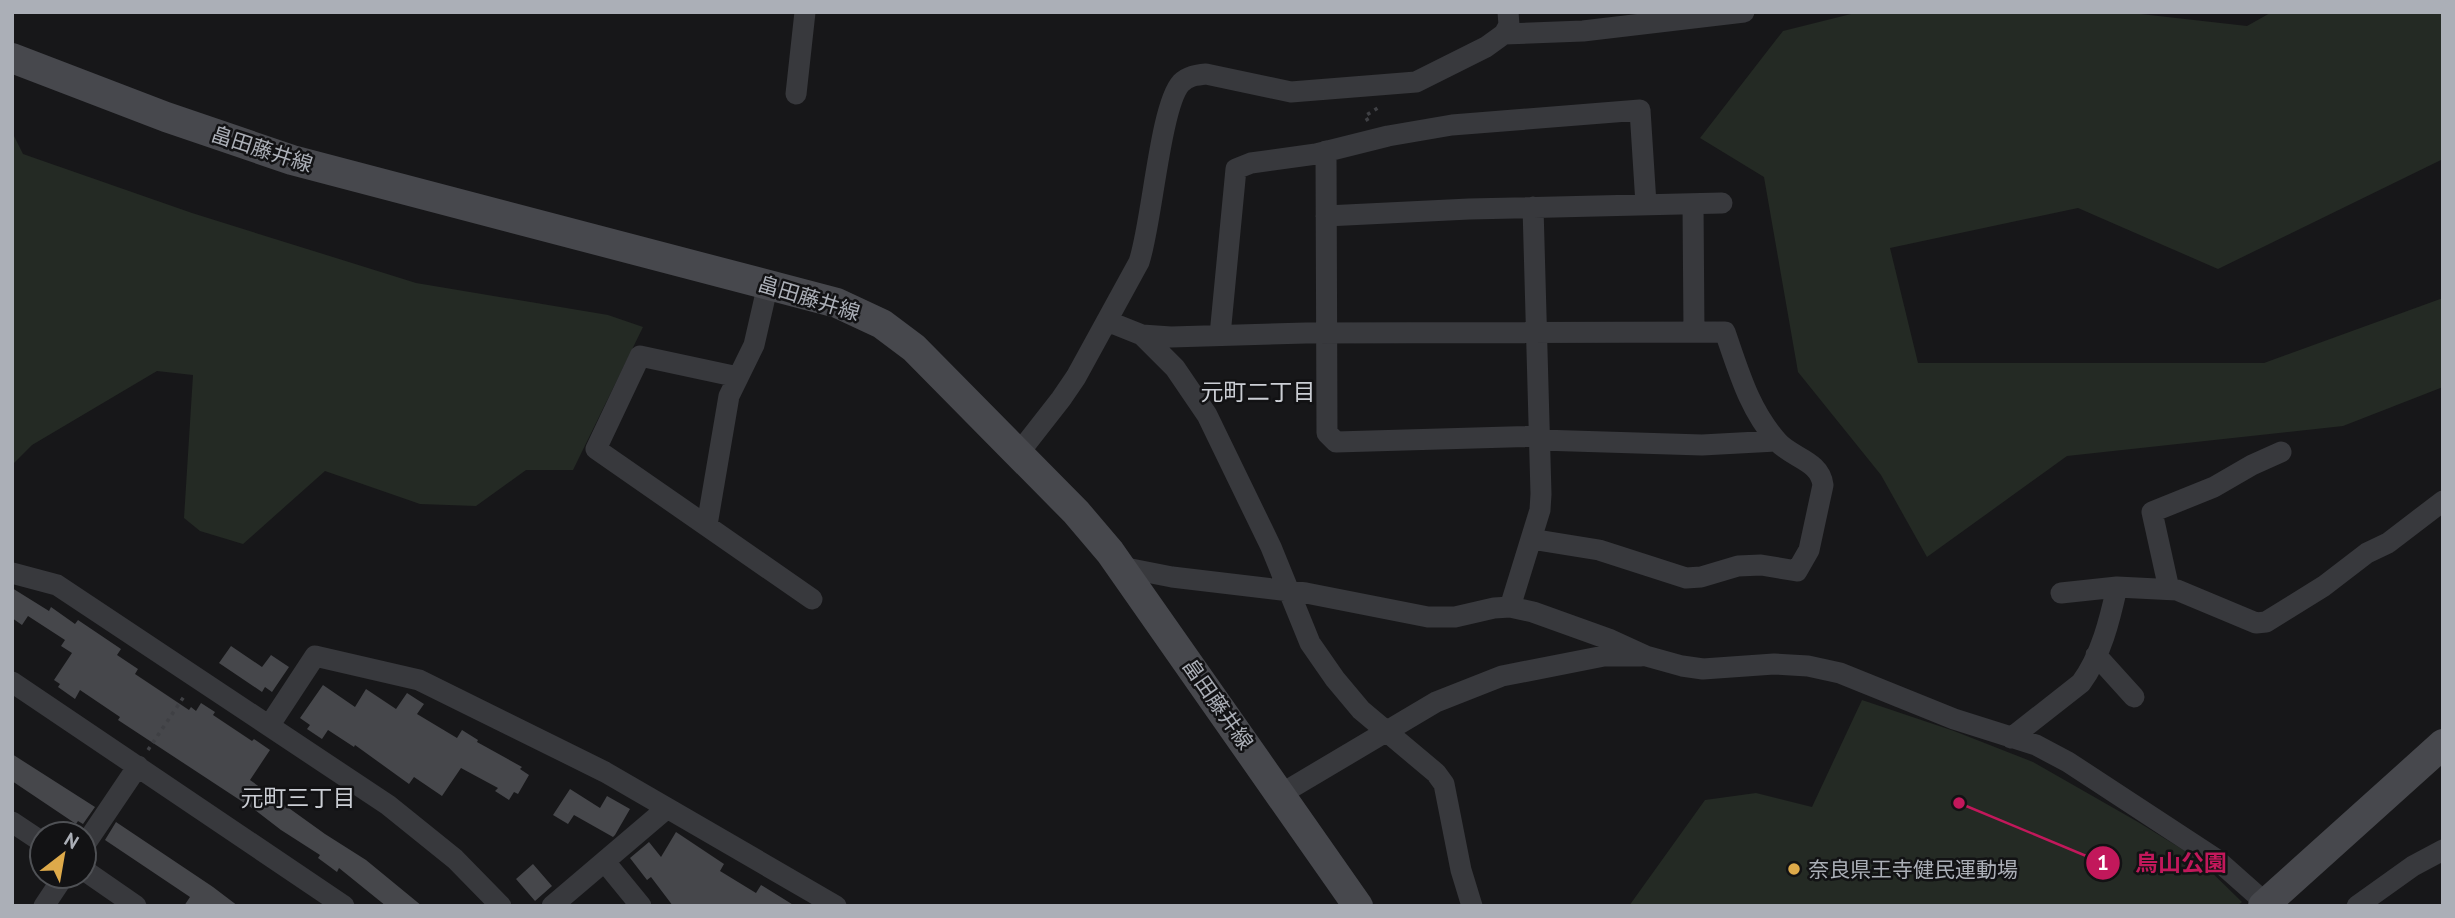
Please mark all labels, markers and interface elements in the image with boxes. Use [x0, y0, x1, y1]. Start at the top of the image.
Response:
street label: 畠田藤井線 [208, 120, 316, 178]
street label: 畠田藤井線 [755, 270, 863, 326]
district label: 元町二丁目 [1201, 377, 1316, 406]
street label: 畠田藤井線 [1177, 653, 1259, 755]
district label: 元町三丁目 [241, 783, 356, 812]
north arrow [28, 820, 98, 890]
text: N [60, 827, 83, 854]
callout: 烏山公園 [2086, 841, 2241, 885]
text: 烏山公園 [2135, 848, 2227, 877]
text: 1 [2097, 849, 2109, 876]
place label: 奈良県王寺健民運動場 [1808, 856, 2018, 883]
marker: 奈良県王寺健民運動場 [1786, 861, 1802, 877]

